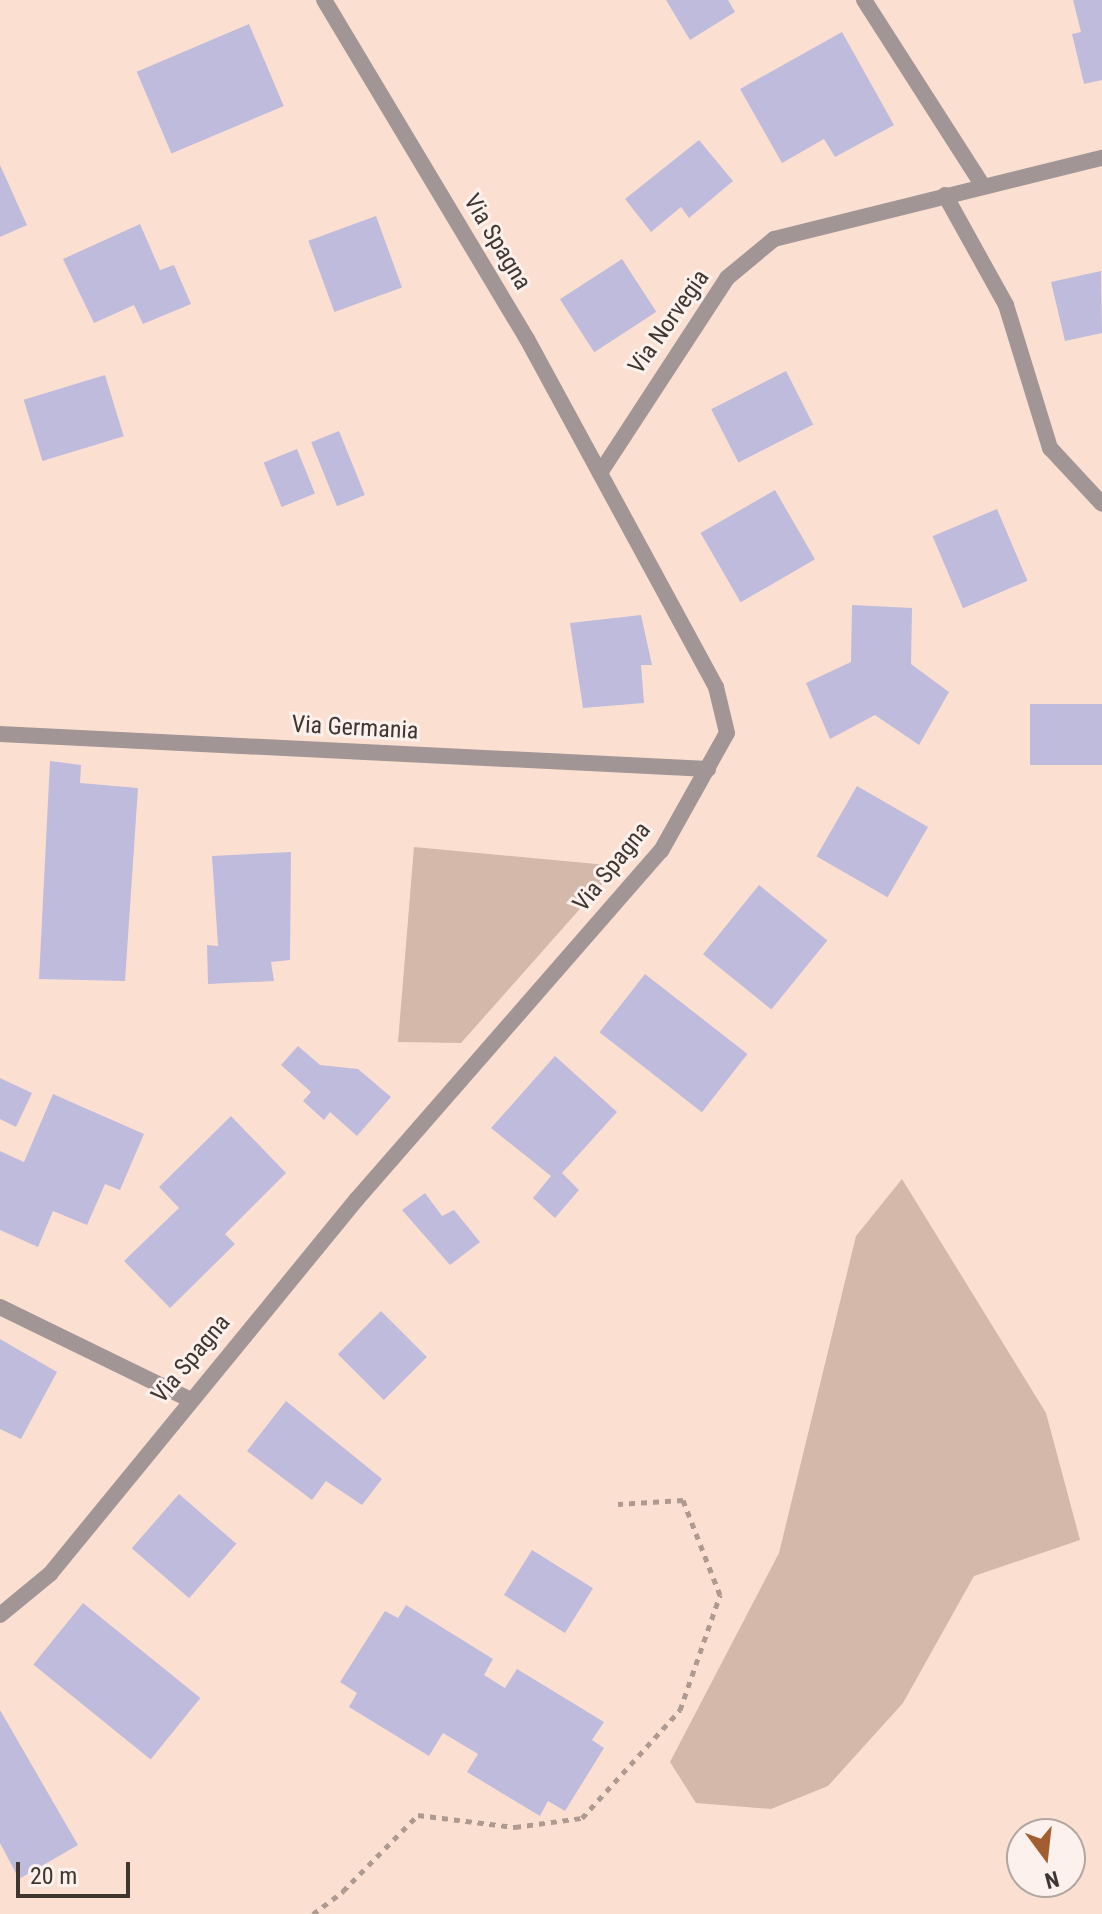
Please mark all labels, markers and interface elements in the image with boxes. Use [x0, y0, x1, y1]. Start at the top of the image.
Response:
street label: Via Spagna [457, 189, 537, 295]
street label: Via Norvegia [623, 264, 715, 380]
street label: Via Germania [291, 710, 419, 746]
street label: Via Spagna [567, 816, 657, 918]
street label: Via Spagna [146, 1309, 236, 1409]
north arrow [1006, 1818, 1086, 1898]
scale bar [20, 1846, 134, 1896]
text: 20 m [30, 1862, 77, 1890]
text: N [1042, 1866, 1062, 1894]

